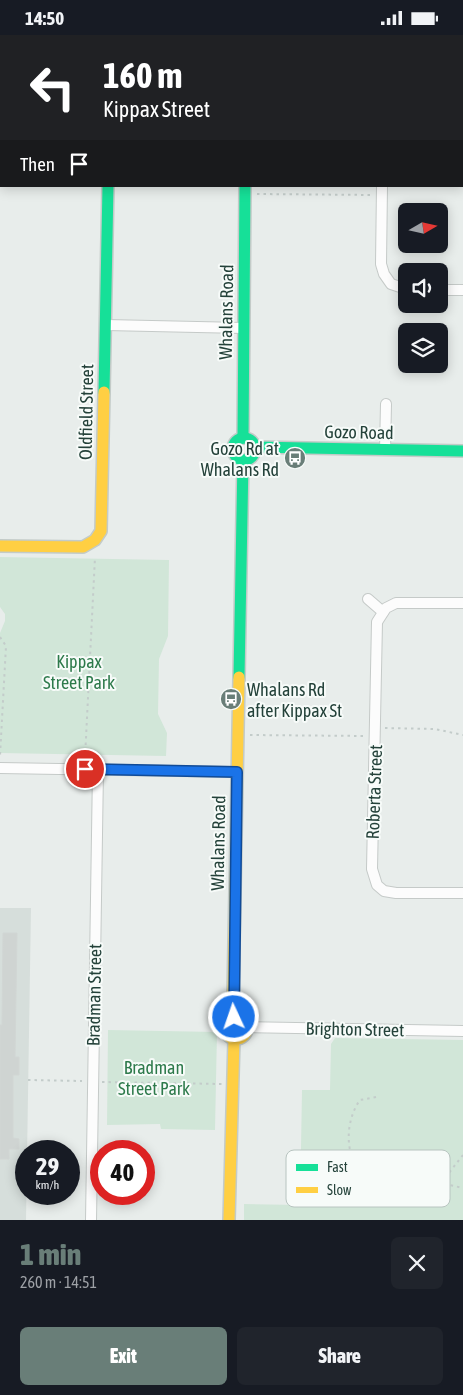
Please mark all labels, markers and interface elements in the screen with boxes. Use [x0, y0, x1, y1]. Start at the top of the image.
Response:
text: 14:50 [25, 7, 64, 29]
icon: left [20, 55, 85, 120]
text: 160 m [103, 55, 182, 95]
text: Kippax Street [103, 96, 210, 122]
icon: arrive [65, 150, 93, 178]
text: Then [20, 153, 55, 175]
north arrow [398, 203, 448, 253]
map controls [398, 203, 448, 373]
button: sound [398, 263, 448, 313]
street label: Whalans Road [215, 264, 237, 360]
button: layers [398, 323, 448, 373]
street label: Oldfield Street [75, 364, 97, 460]
street label: Gozo Road [324, 421, 394, 443]
place label: Gozo Rd at Whalans Rd [201, 438, 279, 480]
bus stop icon: Gozo Rd at Whalans Rd [283, 446, 307, 470]
park label: Kippax Street Park [43, 651, 115, 693]
place label: Whalans Rd after Kippax St [247, 679, 342, 721]
bus stop icon: Whalans Rd after Kippax St [219, 687, 243, 711]
street label: Roberta Street [362, 744, 386, 840]
pin [64, 748, 106, 790]
icon: arrive [71, 755, 99, 783]
street label: Whalans Road [207, 795, 229, 891]
street label: Bradman Street [83, 944, 105, 1046]
position arrow [207, 990, 259, 1042]
street label: Brighton Street [306, 1018, 404, 1040]
park label: Bradman Street Park [118, 1057, 190, 1099]
speed limit sign: 40 [90, 1140, 155, 1205]
legend [286, 1150, 450, 1207]
text: 29 [36, 1152, 59, 1180]
text: Fast [327, 1159, 348, 1175]
text: km/h [36, 1178, 59, 1192]
text: Slow [327, 1182, 352, 1198]
text: 1 min [20, 1237, 81, 1271]
button: close [391, 1237, 443, 1289]
text: 260 m · 14:51 [20, 1273, 97, 1291]
button: Exit [20, 1327, 227, 1385]
button: Share [237, 1327, 443, 1385]

